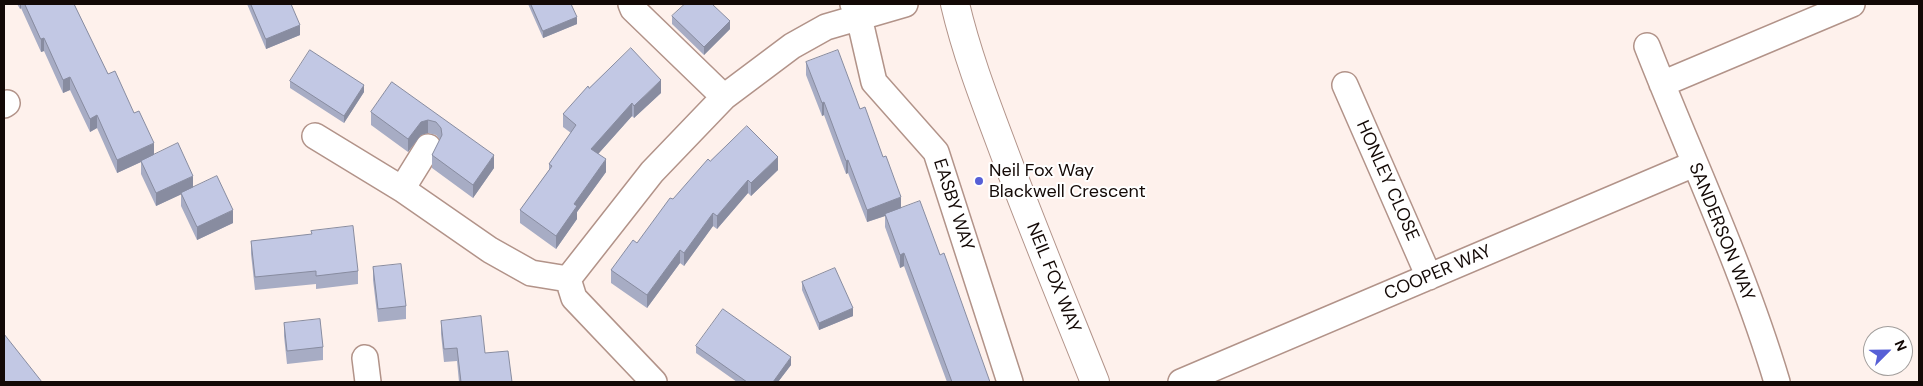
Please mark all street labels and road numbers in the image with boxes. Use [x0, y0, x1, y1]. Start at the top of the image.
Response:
street label: HONLEY CLOSE [1351, 118, 1423, 244]
street label: EASBY WAY [928, 156, 978, 254]
street label: SANDERSON WAY [1683, 160, 1759, 304]
street label: NEIL FOX WAY [1021, 220, 1085, 336]
street label: COOPER WAY [1381, 241, 1495, 305]

